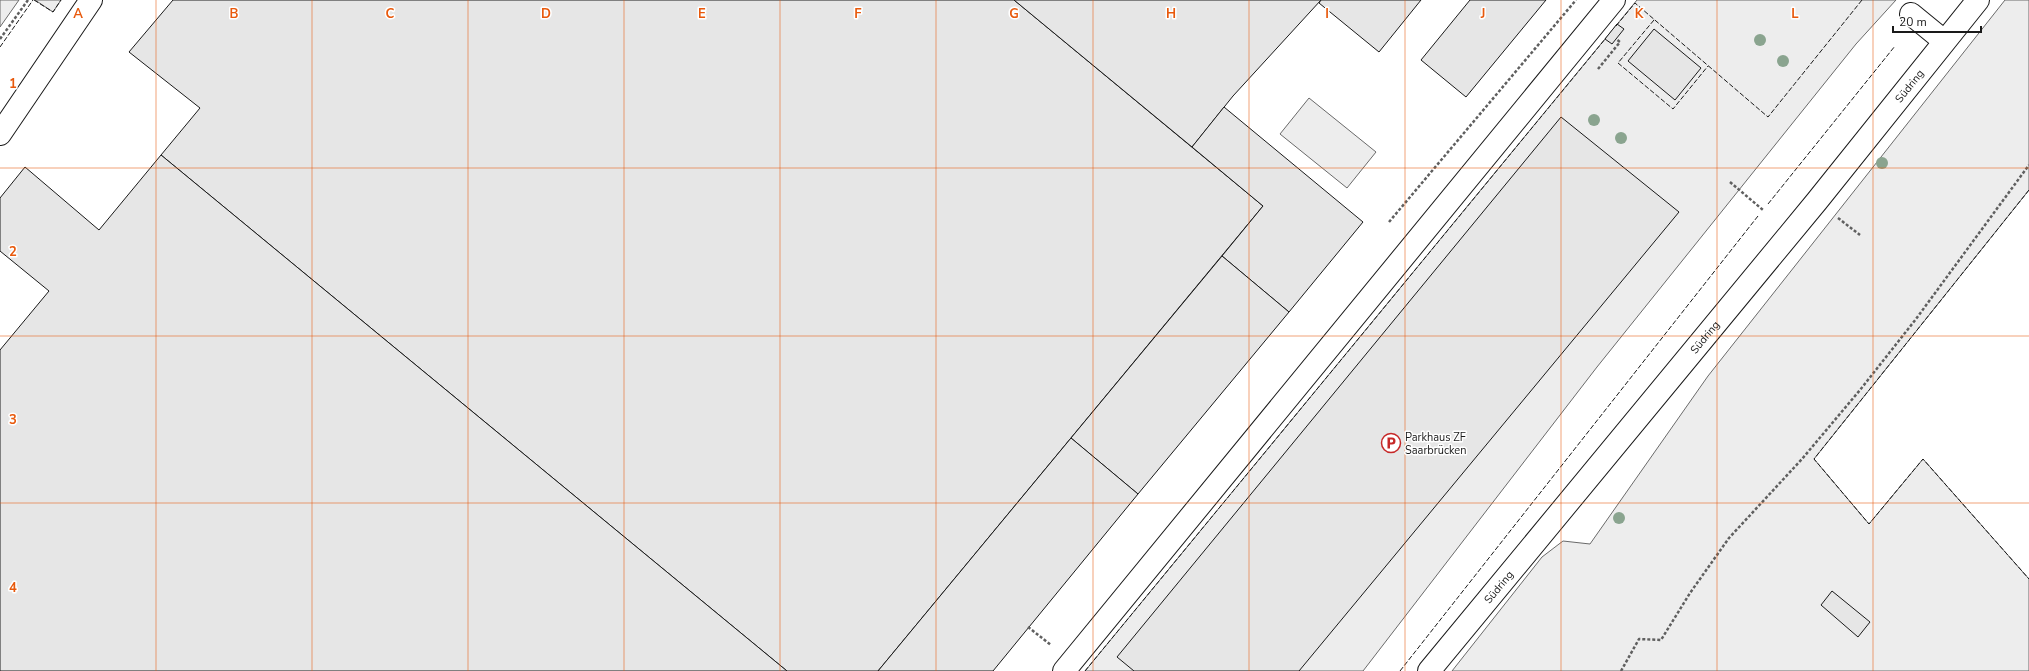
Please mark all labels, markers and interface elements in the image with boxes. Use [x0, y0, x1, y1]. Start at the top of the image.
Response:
text: A [73, 5, 83, 23]
text: B [230, 5, 239, 23]
text: C [386, 5, 395, 23]
text: D [541, 5, 551, 23]
text: E [698, 5, 706, 23]
text: F [854, 5, 862, 23]
text: G [1009, 5, 1019, 23]
text: H [1166, 5, 1176, 23]
text: I [1325, 5, 1329, 23]
text: J [1480, 5, 1485, 23]
text: K [1635, 5, 1644, 23]
text: L [1791, 5, 1799, 23]
scale bar [1893, 8, 1981, 34]
text: 20 m [1899, 14, 1927, 30]
street label: Südring [1892, 66, 1928, 106]
text: 1 [9, 75, 17, 93]
text: 2 [9, 243, 17, 261]
street label: Südring [1687, 318, 1723, 357]
text: 3 [9, 411, 17, 429]
place label: Parkhaus ZF Saarbrücken [1405, 430, 1466, 458]
parking icon: Parkhaus ZF Saarbrücken [1380, 432, 1402, 454]
street label: Südring [1481, 568, 1517, 607]
text: 4 [9, 579, 17, 597]

